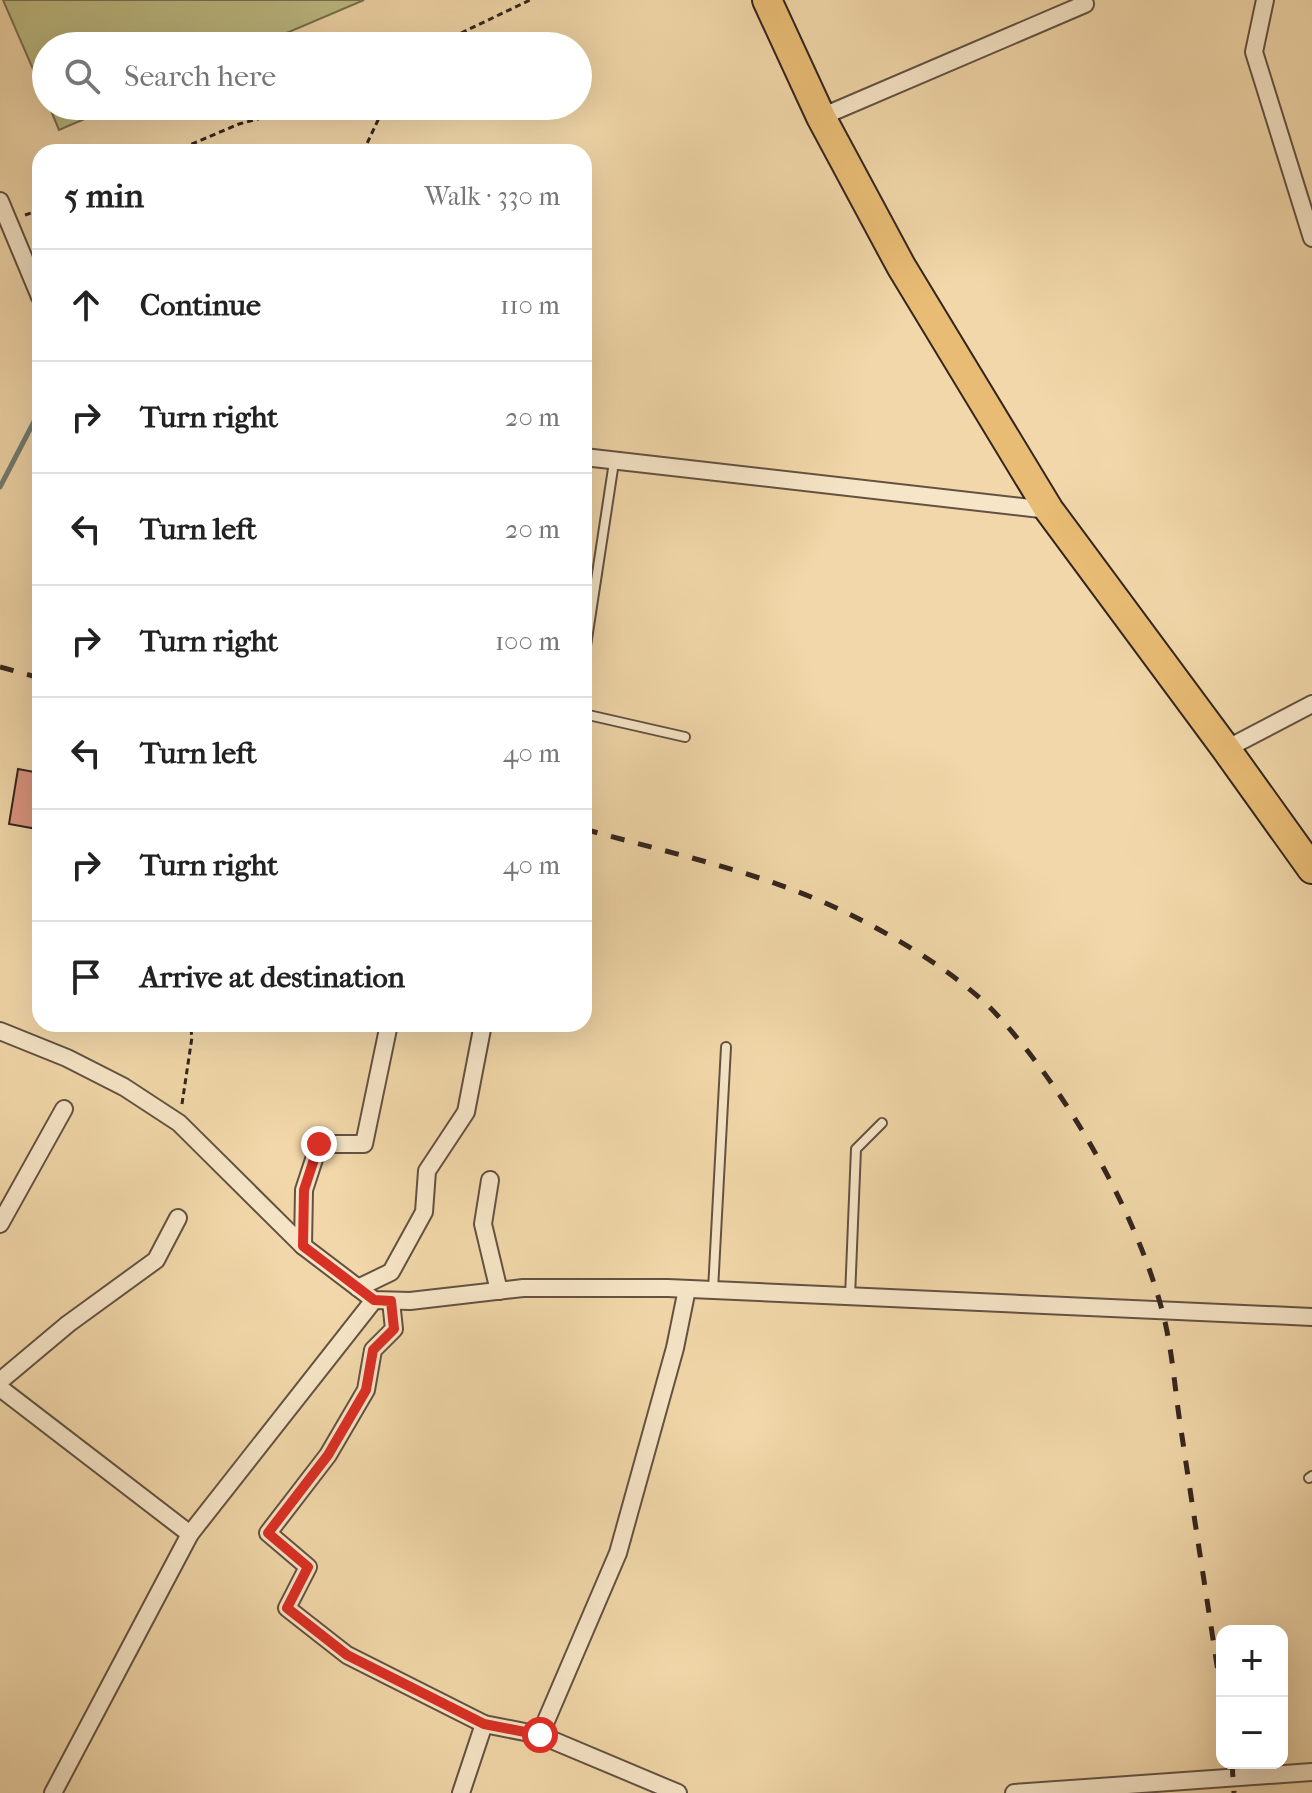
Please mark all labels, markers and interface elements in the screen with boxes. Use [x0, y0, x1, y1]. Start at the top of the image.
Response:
search box [32, 32, 592, 120]
icon: search [60, 54, 104, 98]
text: Search here [124, 59, 276, 94]
text: 5 min [64, 176, 144, 216]
text: Walk · 330 m [424, 181, 560, 212]
icon: ahead [64, 283, 108, 327]
text: Continue [140, 288, 261, 323]
text: 110 m [500, 290, 560, 321]
icon: right [64, 395, 108, 439]
text: Turn right [140, 400, 278, 435]
text: 20 m [505, 402, 560, 433]
icon: left [64, 507, 108, 551]
text: Turn left [140, 512, 257, 547]
text: 20 m [505, 514, 560, 545]
icon: right [64, 619, 108, 663]
text: Turn right [140, 624, 278, 659]
text: 100 m [495, 626, 560, 657]
icon: left [64, 731, 108, 775]
text: Turn left [140, 736, 257, 771]
text: 40 m [503, 738, 560, 769]
icon: right [64, 843, 108, 887]
text: Turn right [140, 848, 278, 883]
text: 40 m [503, 850, 560, 881]
icon: arrive [64, 955, 108, 999]
text: Arrive at destination [140, 960, 405, 995]
route end [301, 1126, 337, 1162]
map controls [1216, 1625, 1288, 1769]
button: + [1216, 1625, 1288, 1697]
button: − [1216, 1697, 1288, 1769]
route start [522, 1717, 558, 1753]

